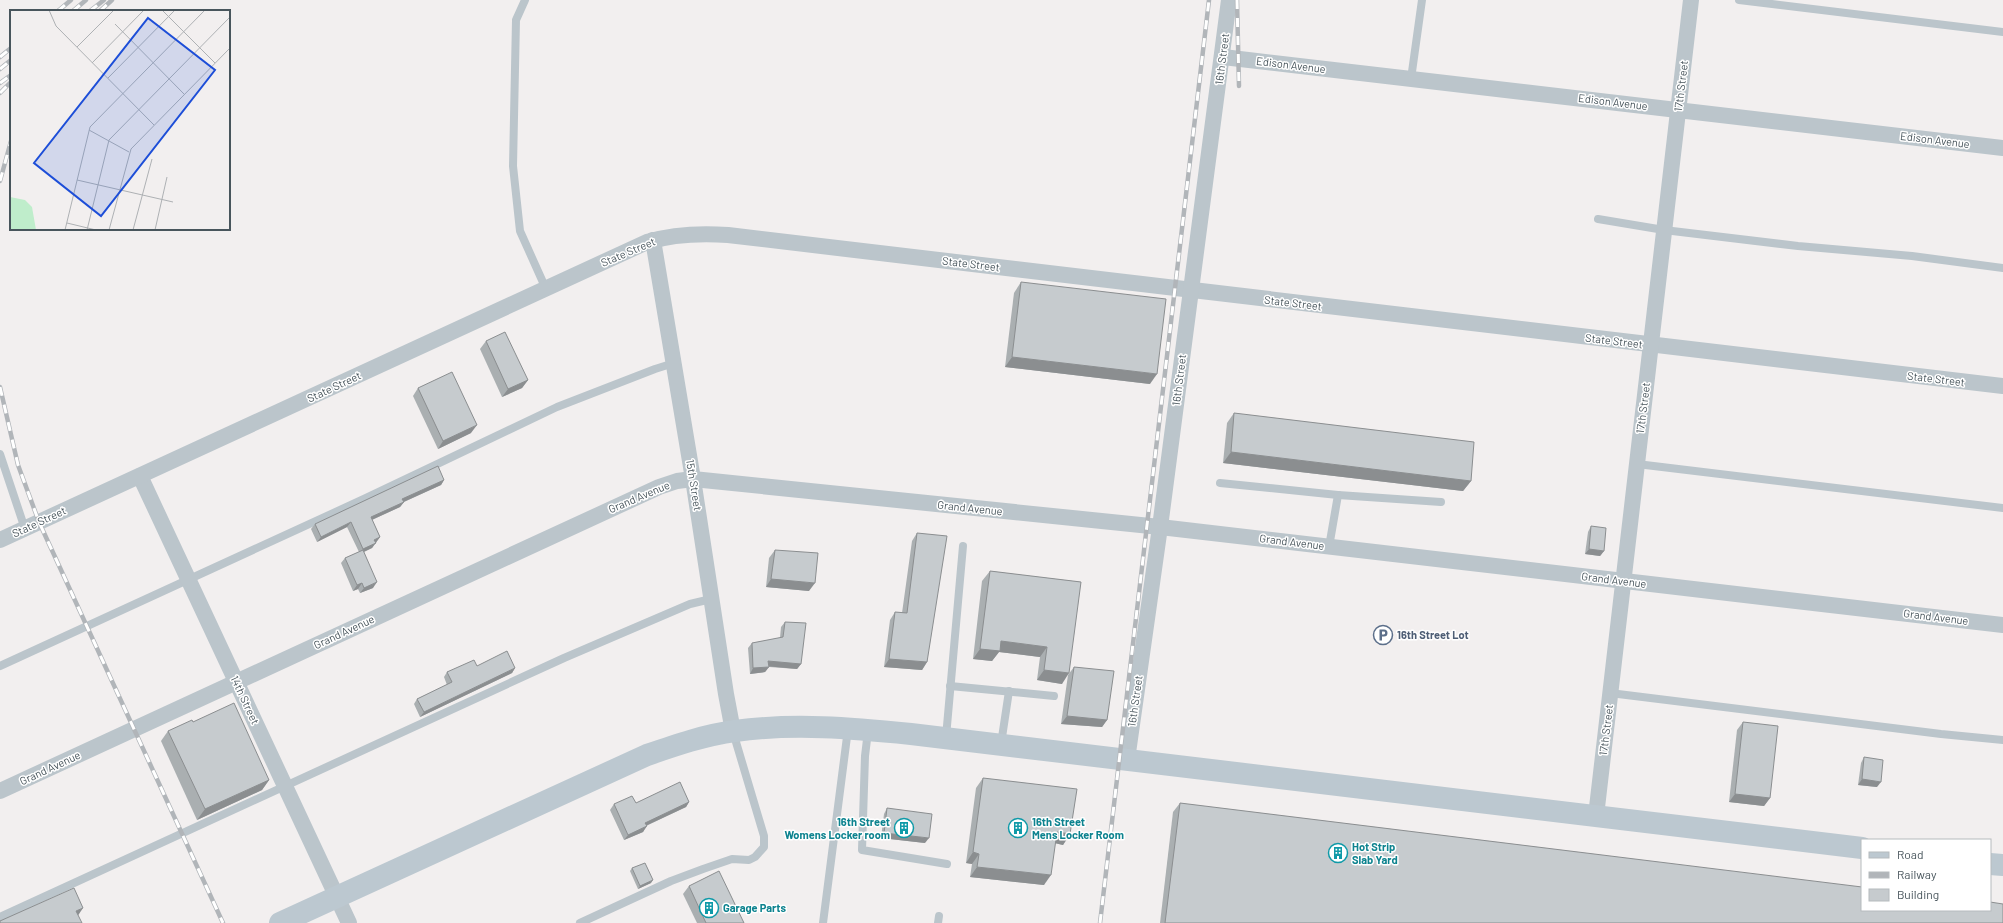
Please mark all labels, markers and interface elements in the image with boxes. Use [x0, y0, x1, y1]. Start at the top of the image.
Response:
inset map [10, 10, 230, 230]
street label: 16th Street [1212, 32, 1231, 85]
street label: Edison Avenue [1256, 54, 1327, 75]
street label: 17th Street [1671, 60, 1690, 112]
street label: Edison Avenue [1578, 91, 1649, 112]
street label: Edison Avenue [1900, 129, 1971, 150]
street label: State Street [599, 234, 657, 269]
street label: State Street [942, 254, 1001, 273]
street label: State Street [1264, 293, 1323, 312]
street label: State Street [1585, 331, 1644, 350]
street label: 16th Street [1169, 353, 1188, 406]
street label: State Street [305, 368, 363, 405]
street label: State Street [1907, 369, 1966, 388]
street label: 17th Street [1633, 382, 1652, 434]
street label: 15th Street [684, 458, 705, 511]
street label: Grand Avenue [606, 478, 672, 515]
street label: Grand Avenue [937, 498, 1003, 517]
street label: State Street [10, 503, 68, 540]
street label: Grand Avenue [1259, 531, 1325, 552]
street label: Grand Avenue [1581, 569, 1647, 590]
street label: Grand Avenue [1903, 606, 1969, 627]
street label: Grand Avenue [311, 612, 376, 651]
parking icon: 16th Street Lot [1372, 624, 1394, 646]
place label: 16th Street Lot [1397, 628, 1469, 641]
street label: 14th Street [229, 673, 262, 726]
street label: 16th Street [1124, 674, 1145, 727]
street label: 17th Street [1596, 704, 1615, 756]
street label: Grand Avenue [17, 748, 82, 787]
place label: 16th Street Womens Locker room [784, 815, 890, 841]
place label: 16th Street Mens Locker Room [1032, 815, 1124, 841]
building icon: 16th Street Womens Locker room [893, 817, 915, 839]
building icon: 16th Street Mens Locker Room [1007, 817, 1029, 839]
legend [1861, 839, 1991, 911]
place label: Hot Strip Slab Yard [1352, 840, 1398, 866]
building icon: Hot Strip Slab Yard [1327, 842, 1349, 864]
text: Road [1897, 847, 1924, 861]
text: Railway [1897, 867, 1937, 881]
text: Building [1897, 887, 1939, 901]
building icon: Garage Parts [698, 897, 720, 919]
place label: Garage Parts [723, 901, 787, 914]

